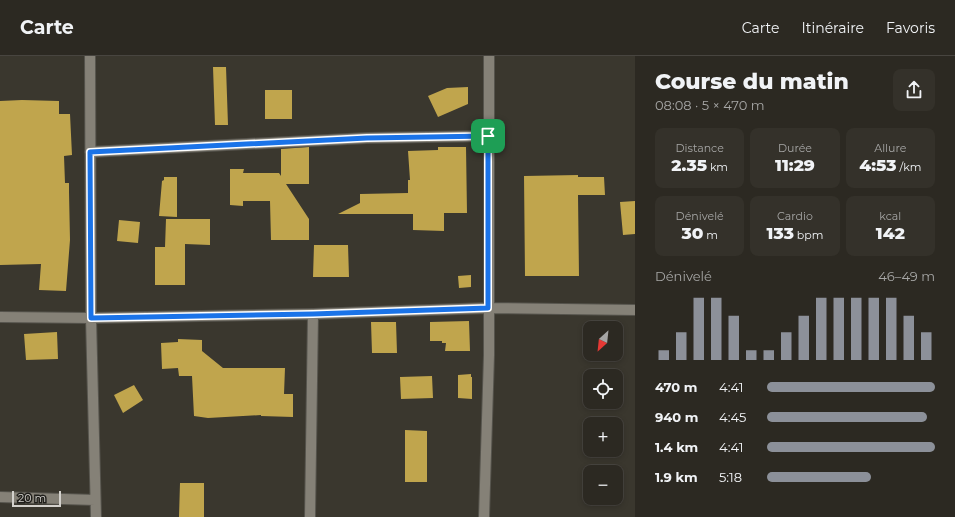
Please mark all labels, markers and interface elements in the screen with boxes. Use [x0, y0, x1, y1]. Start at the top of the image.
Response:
text: Carte [20, 16, 74, 39]
text: Carte [742, 19, 779, 37]
text: Itinéraire [801, 19, 864, 37]
text: Favoris [886, 19, 935, 37]
text: Course du matin [655, 68, 849, 95]
button: share [893, 69, 935, 111]
text: 08:08 · 5 × 470 m [655, 97, 764, 113]
pin [471, 119, 505, 153]
icon: arrive [477, 125, 499, 147]
text: Distance [676, 141, 724, 155]
text: Durée [778, 141, 812, 155]
text: Allure [874, 141, 906, 155]
text: 2.35 [671, 155, 707, 175]
text: 11:29 [775, 155, 815, 175]
text: 4:53 [859, 155, 897, 175]
text: km [707, 160, 728, 174]
text: /km [897, 160, 921, 174]
text: Dénivelé [676, 209, 724, 223]
text: Cardio [777, 209, 813, 223]
text: kcal [879, 209, 901, 223]
text: 30 [681, 223, 703, 243]
text: 133 [767, 223, 794, 243]
text: 142 [876, 223, 905, 243]
text: m [703, 228, 718, 242]
text: bpm [794, 228, 823, 242]
text: Dénivelé [655, 268, 712, 284]
text: 46–49 m [878, 268, 935, 284]
north arrow [583, 321, 623, 361]
map controls [583, 321, 623, 505]
button: locate [583, 369, 623, 409]
text: 470 m [655, 379, 697, 395]
text: 4:41 [719, 379, 743, 395]
text: 940 m [655, 409, 698, 425]
text: 4:45 [719, 409, 746, 425]
button: + [583, 417, 623, 457]
text: 1.4 km [655, 439, 698, 455]
text: 4:41 [719, 439, 743, 455]
button: − [583, 465, 623, 505]
text: 1.9 km [655, 469, 698, 485]
text: 5:18 [719, 469, 742, 485]
scale bar [12, 489, 61, 508]
text: 20 m [18, 491, 46, 505]

